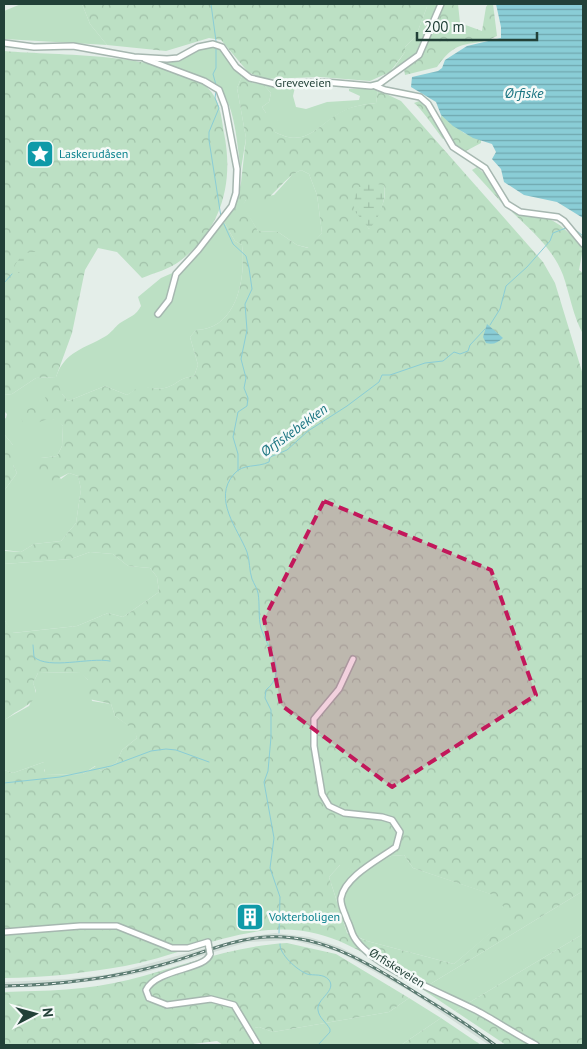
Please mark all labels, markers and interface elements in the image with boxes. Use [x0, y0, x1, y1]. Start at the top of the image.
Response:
scale bar [417, 10, 537, 42]
text: 200 m [424, 17, 465, 36]
street label: Greveveien [275, 75, 331, 90]
water label: Ørfiske [505, 84, 544, 102]
place icon: Laskerudåsen [25, 139, 55, 169]
place label: Laskerudåsen [59, 146, 128, 161]
water label: Ørfiskebekken [257, 400, 331, 460]
building icon: Vokterboligen [235, 902, 265, 932]
place label: Vokterboligen [268, 909, 340, 924]
street label: Ørfiskeveien [367, 945, 428, 991]
north arrow [10, 989, 60, 1039]
text: N [38, 1007, 57, 1018]

